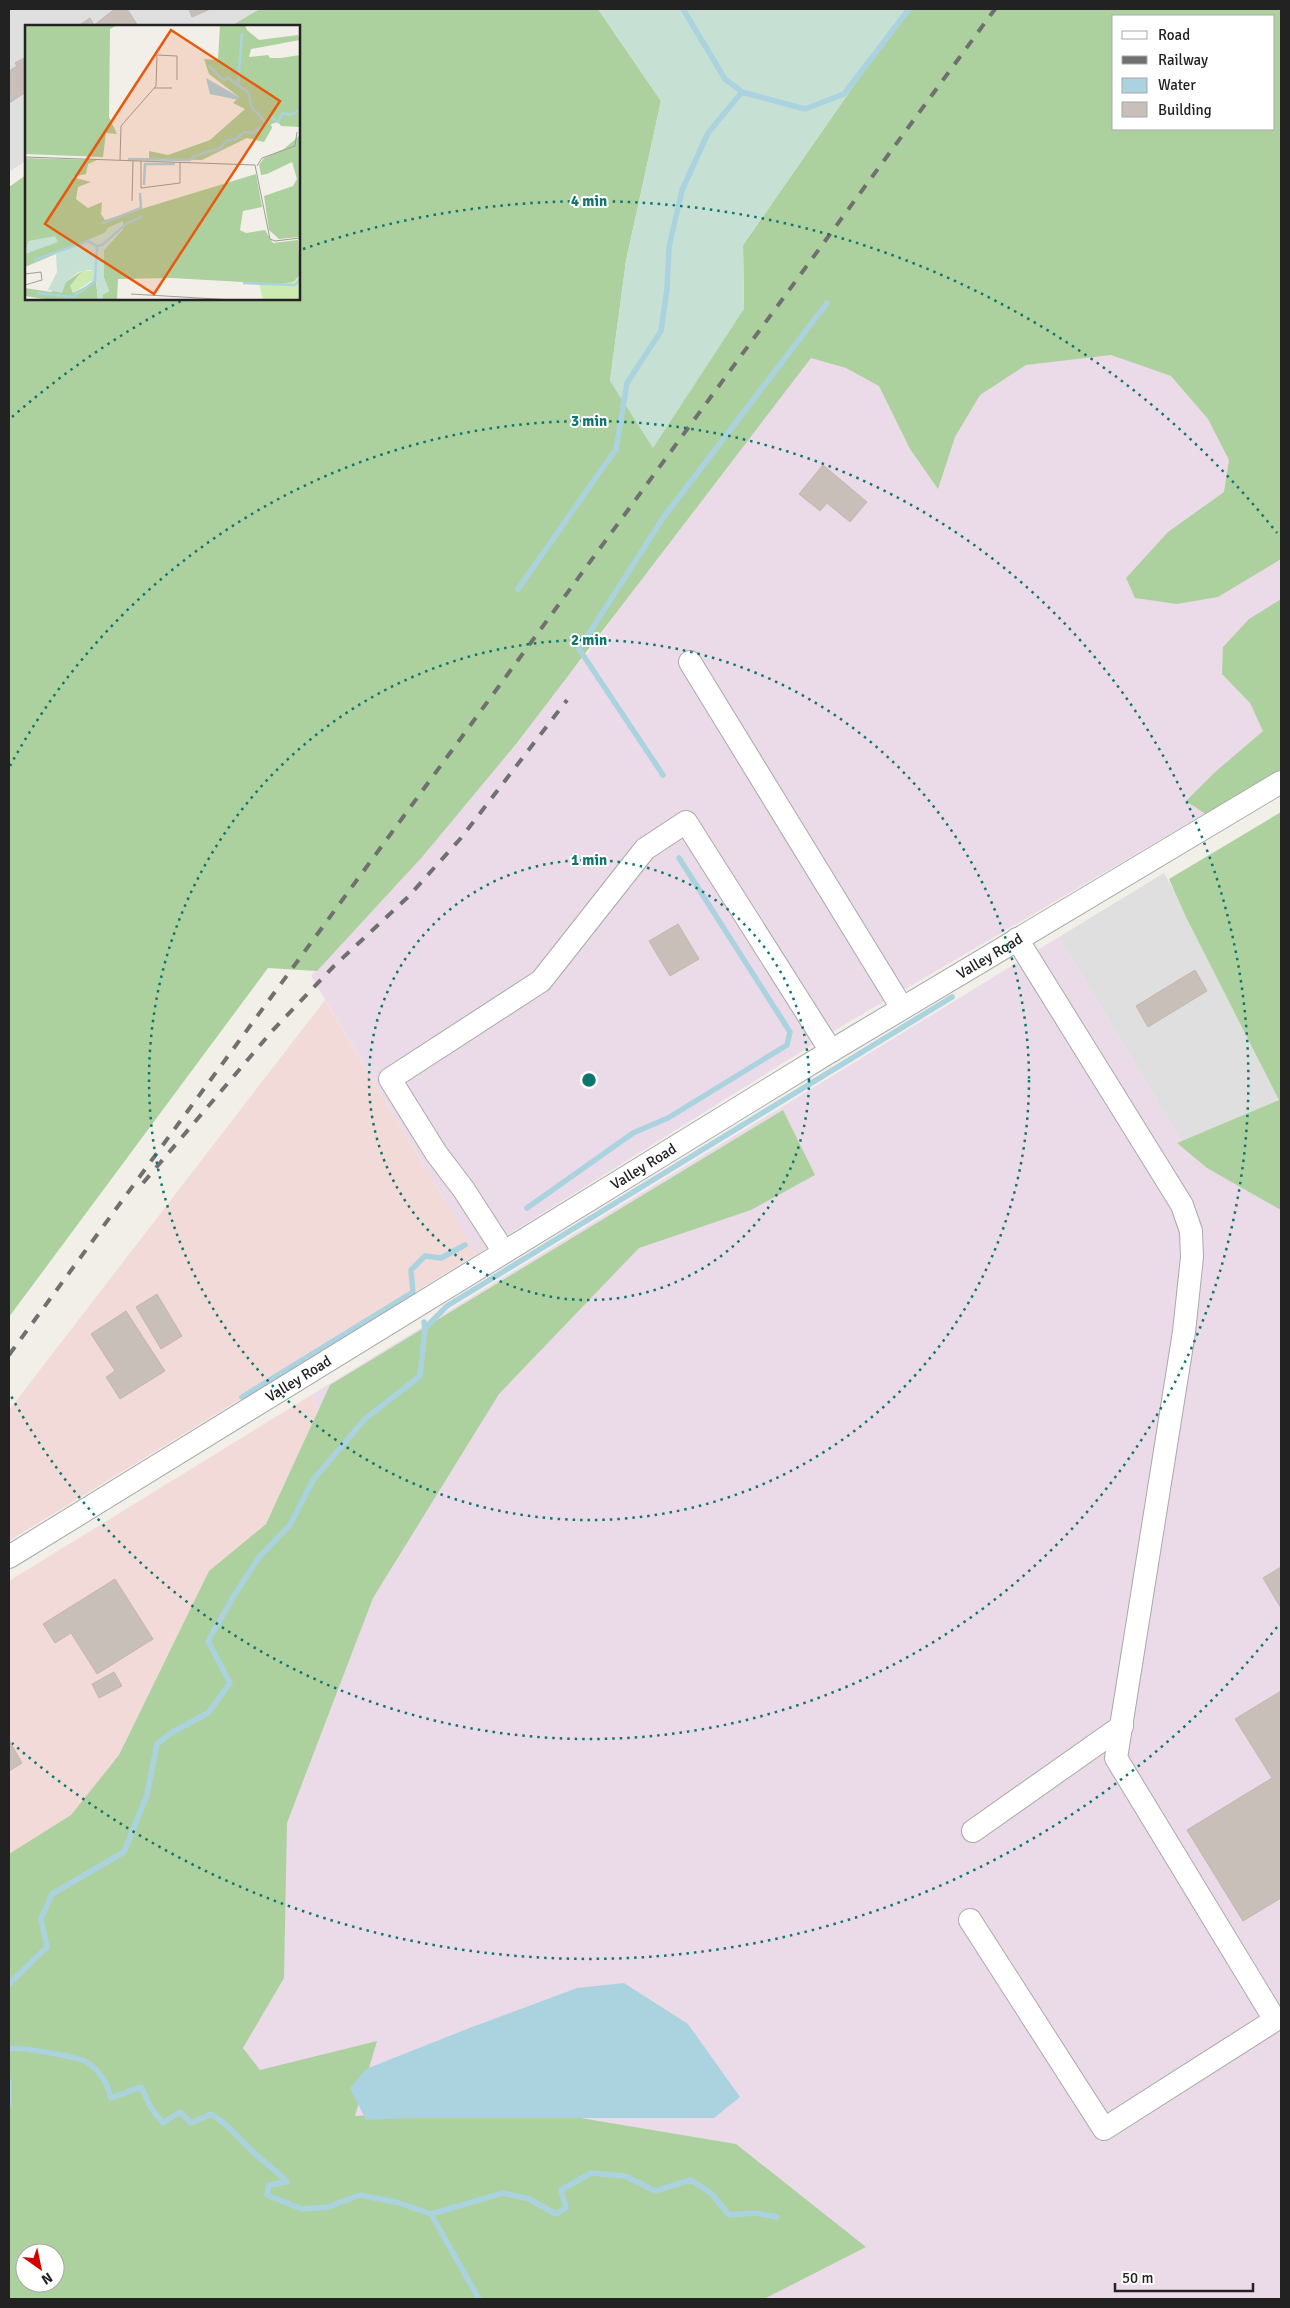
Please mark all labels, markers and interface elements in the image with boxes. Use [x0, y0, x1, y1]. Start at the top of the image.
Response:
legend [1112, 15, 1275, 130]
inset map [25, 25, 300, 300]
text: Road [1158, 26, 1190, 44]
text: Railway [1158, 51, 1208, 69]
text: Water [1158, 76, 1196, 94]
text: Building [1158, 101, 1212, 119]
text: 4 min [571, 192, 607, 210]
text: 3 min [571, 412, 607, 430]
text: 2 min [571, 631, 607, 649]
text: 1 min [571, 851, 607, 869]
street label: Valley Road [953, 929, 1026, 983]
centre of rings [580, 1071, 598, 1089]
street label: Valley Road [607, 1139, 680, 1194]
street label: Valley Road [262, 1352, 335, 1406]
north arrow [15, 2243, 65, 2293]
scale bar [1115, 2260, 1252, 2292]
text: N [38, 2269, 56, 2288]
text: 50 m [1122, 2269, 1153, 2287]

